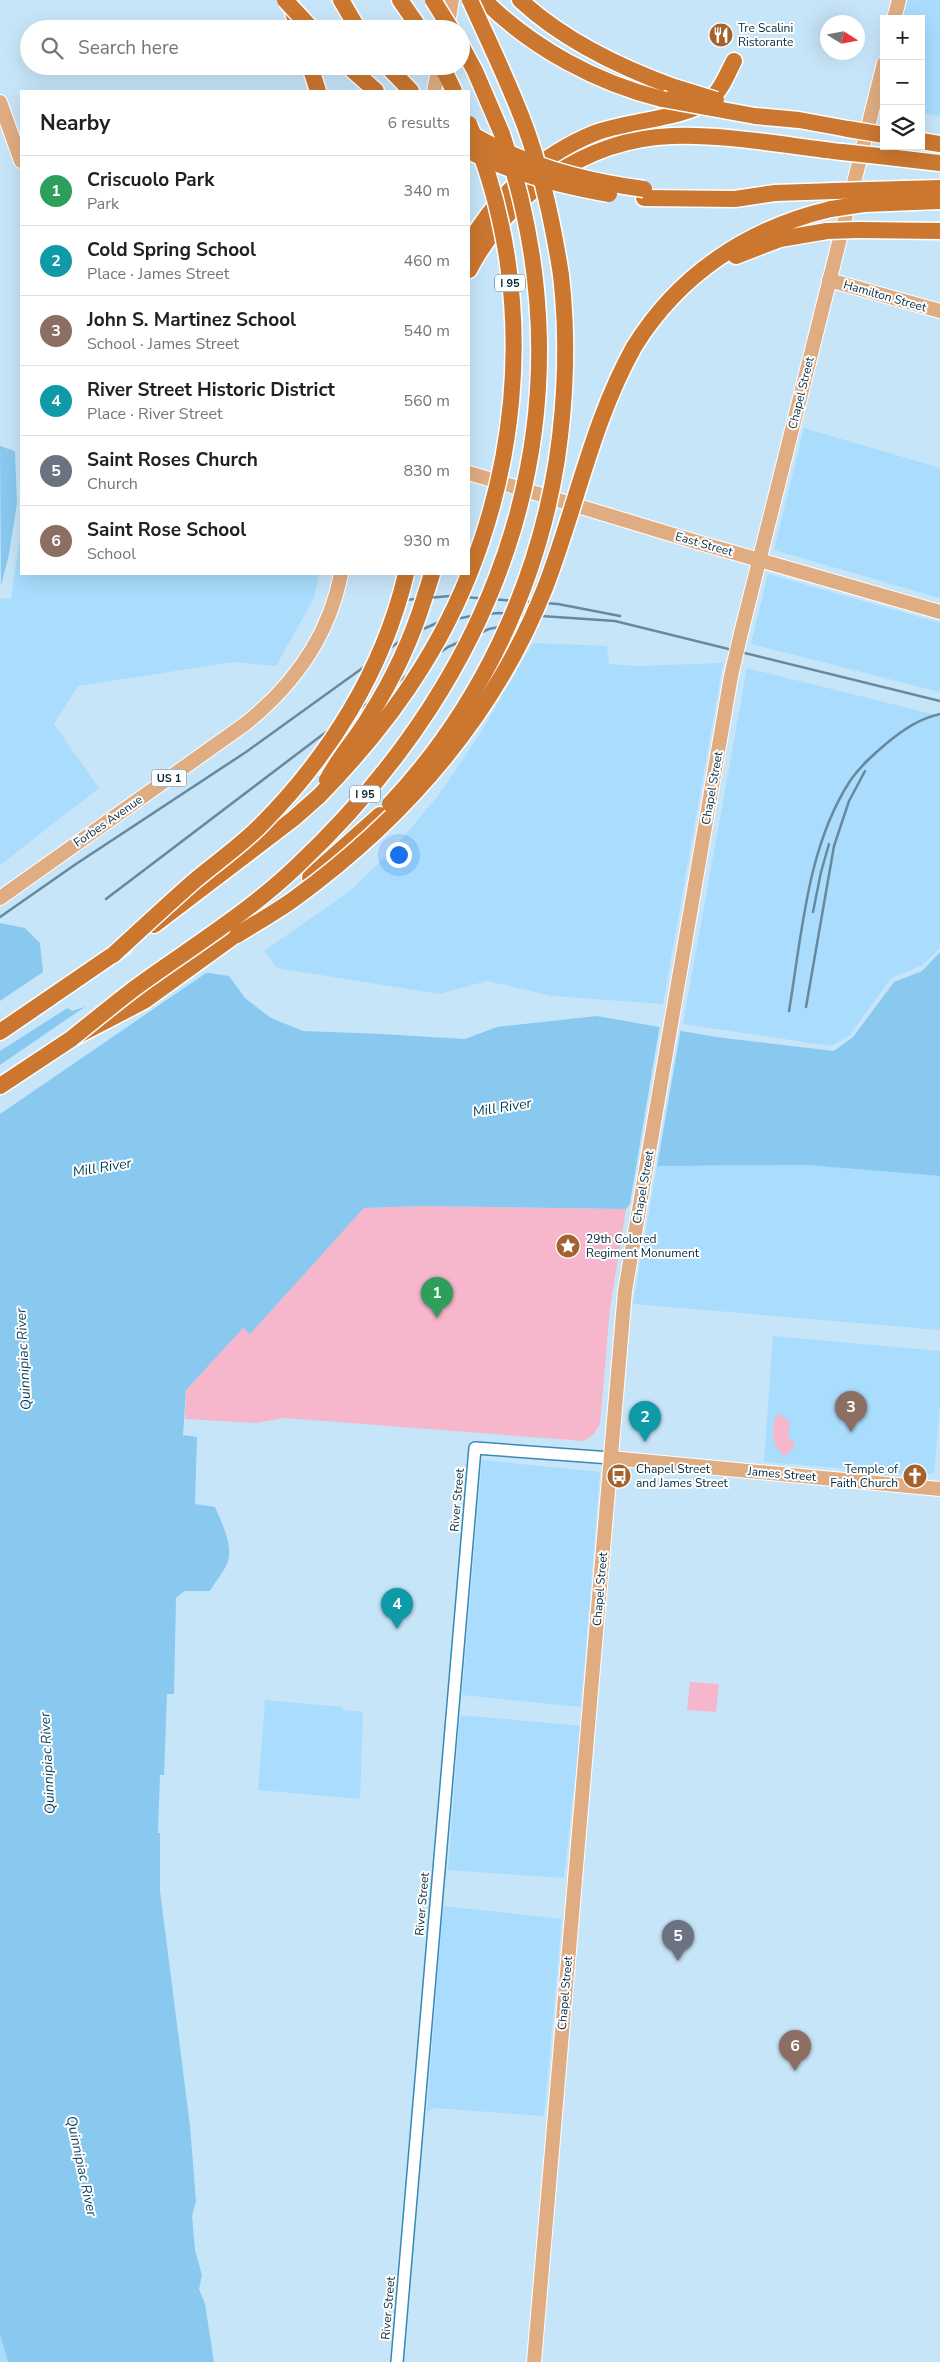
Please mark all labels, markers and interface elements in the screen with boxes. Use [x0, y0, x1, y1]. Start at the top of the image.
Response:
north arrow [820, 15, 865, 60]
map controls [880, 15, 925, 150]
button: + [880, 15, 925, 60]
search box [20, 20, 470, 75]
place label: Tre Scalini Ristorante [738, 20, 793, 50]
restaurant icon: Tre Scalini Ristorante [708, 22, 734, 48]
icon: search [38, 34, 66, 62]
text: Search here [78, 35, 179, 61]
button: − [880, 60, 925, 105]
button: layers [880, 105, 925, 150]
text: Nearby [40, 109, 110, 137]
text: 6 results [388, 112, 450, 134]
text: Criscuolo Park [87, 167, 214, 193]
text: 1 [51, 180, 61, 202]
text: 340 m [403, 180, 450, 202]
text: Park [87, 193, 119, 215]
text: Cold Spring School [87, 237, 256, 263]
text: 2 [51, 250, 61, 272]
text: 460 m [403, 250, 450, 272]
text: Place · James Street [87, 263, 229, 285]
road number: I 95 [495, 274, 525, 292]
street label: Hamilton Street [842, 277, 929, 316]
text: John S. Martinez School [87, 307, 296, 333]
text: 3 [51, 320, 61, 342]
text: 540 m [403, 320, 450, 342]
text: School · James Street [87, 333, 239, 355]
street label: Chapel Street [784, 354, 818, 431]
text: River Street Historic District [87, 377, 335, 403]
text: 4 [51, 390, 61, 412]
text: 560 m [403, 390, 450, 412]
text: Place · River Street [87, 403, 223, 425]
text: Saint Roses Church [87, 447, 258, 473]
text: 5 [51, 460, 61, 482]
text: 830 m [403, 460, 450, 482]
text: Church [87, 473, 138, 495]
text: Saint Rose School [87, 517, 246, 543]
street label: East Street [673, 528, 735, 560]
text: 6 [51, 530, 61, 552]
text: 930 m [403, 530, 450, 552]
text: School [87, 543, 136, 565]
street label: Chapel Street [698, 749, 726, 826]
road number: US 1 [152, 770, 186, 786]
road number: I 95 [350, 786, 380, 802]
street label: Forbes Avenue [70, 791, 146, 851]
your location [386, 842, 412, 868]
water label: Mill River [471, 1093, 534, 1122]
street label: Chapel Street [629, 1148, 657, 1225]
water label: Mill River [71, 1153, 134, 1182]
place label: 29th Colored Regiment Monument [586, 1231, 700, 1261]
place icon: 29th Colored Regiment Monument [555, 1233, 581, 1259]
pin: 1 [421, 1277, 453, 1318]
water label: Quinnipiac River [11, 1307, 36, 1410]
pin: 3 [835, 1391, 867, 1432]
pin: 2 [629, 1401, 661, 1442]
place label: Chapel Street and James Street [636, 1461, 729, 1491]
place label: Temple of Faith Church [830, 1461, 899, 1491]
bus stop icon: Chapel Street and James Street [606, 1463, 632, 1489]
street label: James Street [746, 1463, 818, 1485]
church icon: Temple of Faith Church [902, 1463, 928, 1489]
street label: River Street [446, 1467, 468, 1532]
street label: Chapel Street [589, 1551, 611, 1627]
pin: 4 [381, 1588, 413, 1629]
water label: Quinnipiac River [35, 1711, 60, 1814]
street label: River Street [411, 1871, 433, 1936]
pin: 5 [662, 1920, 694, 1961]
street label: Chapel Street [554, 1955, 576, 2031]
pin: 6 [779, 2030, 811, 2071]
water label: Quinnipiac River [62, 2114, 102, 2219]
street label: River Street [377, 2275, 399, 2340]

